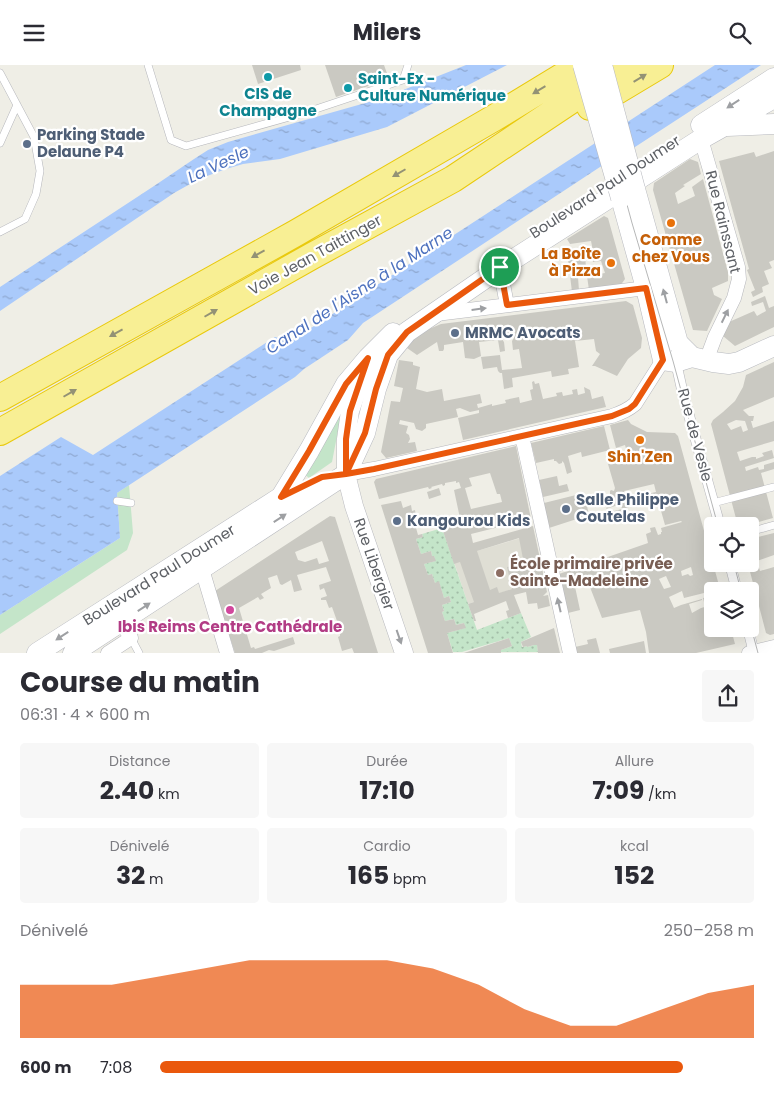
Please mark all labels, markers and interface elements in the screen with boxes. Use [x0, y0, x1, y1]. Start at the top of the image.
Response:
text: Milers [353, 17, 421, 48]
icon: menu [20, 19, 48, 47]
icon: search [726, 19, 754, 47]
place label: Saint-Ex - Culture Numérique [358, 68, 506, 106]
marker: CIS de Champagne [262, 71, 274, 83]
one-way arrow [633, 73, 646, 82]
marker: Saint-Ex - Culture Numérique [342, 82, 354, 94]
place label: CIS de Champagne [219, 83, 317, 121]
one-way arrow [532, 86, 545, 95]
one-way arrow [726, 99, 740, 109]
place label: Parking Stade Delaune P4 [37, 124, 145, 162]
street label: Boulevard Paul Doumer [525, 130, 685, 243]
marker: Parking Stade Delaune P4 [21, 138, 33, 150]
water label: La Vesle [184, 140, 253, 189]
one-way arrow [392, 168, 406, 177]
street label: Rue Rainssant [701, 168, 746, 276]
street label: Voie Jean Taittinger [245, 209, 385, 300]
marker: Comme chez Vous [665, 217, 677, 229]
water label: Canal de l'Aisne à la Marne [261, 221, 457, 360]
place label: Comme chez Vous [632, 229, 710, 267]
place label: La Boîte à Pizza [541, 243, 601, 281]
pin [479, 246, 521, 288]
one-way arrow [251, 250, 266, 258]
icon: arrive [486, 253, 514, 281]
marker: La Boîte à Pizza [605, 257, 617, 269]
one-way arrow [660, 289, 668, 304]
one-way arrow [471, 305, 487, 313]
one-way arrow [204, 309, 218, 317]
one-way arrow [722, 309, 730, 323]
place label: MRMC Avocats [465, 322, 581, 343]
marker: MRMC Avocats [449, 327, 461, 339]
one-way arrow [109, 329, 124, 337]
street label: Rue de Vesle [673, 386, 718, 484]
one-way arrow [63, 389, 76, 398]
marker: Shin'Zen [634, 434, 646, 446]
place label: Shin'Zen [607, 446, 673, 467]
place label: Salle Philippe Coutelas [576, 489, 679, 527]
marker: Salle Philippe Coutelas [560, 503, 572, 515]
place label: Kangourou Kids [407, 510, 530, 531]
one-way arrow [273, 513, 286, 523]
street label: Rue Libergier [349, 515, 400, 613]
marker: Kangourou Kids [391, 515, 403, 527]
map controls [704, 517, 759, 637]
button: locate [704, 517, 759, 572]
street label: Boulevard Paul Doumer [79, 519, 239, 630]
place label: École primaire privée Sainte-Madeleine [510, 553, 673, 591]
marker: École primaire privée Sainte-Madeleine [494, 567, 506, 579]
button: layers [704, 582, 759, 637]
one-way arrow [555, 596, 563, 612]
one-way arrow [137, 602, 150, 611]
marker: Ibis Reims Centre Cathédrale [224, 604, 236, 616]
place label: Ibis Reims Centre Cathédrale [118, 616, 342, 637]
one-way arrow [395, 630, 403, 645]
one-way arrow [56, 631, 69, 641]
text: Course du matin [20, 663, 260, 702]
button: share [702, 670, 754, 722]
text: 06:31 · 4 × 600 m [20, 703, 150, 726]
text: Distance [109, 751, 170, 771]
text: Durée [366, 751, 408, 771]
text: Allure [615, 751, 654, 771]
text: 2.40 [100, 773, 154, 808]
text: 17:10 [359, 773, 415, 808]
text: 7:09 [592, 773, 644, 808]
text: km [154, 784, 180, 804]
text: /km [644, 784, 676, 804]
text: Dénivelé [110, 836, 169, 856]
text: Cardio [363, 836, 411, 856]
text: kcal [620, 836, 649, 856]
text: 32 [116, 858, 145, 893]
text: 165 [348, 858, 389, 893]
text: 152 [614, 858, 654, 893]
text: m [145, 869, 163, 889]
text: bpm [389, 869, 426, 889]
text: Dénivelé [20, 919, 88, 942]
text: 250–258 m [664, 919, 754, 942]
text: 600 m [20, 1056, 71, 1079]
text: 7:08 [100, 1056, 132, 1079]

